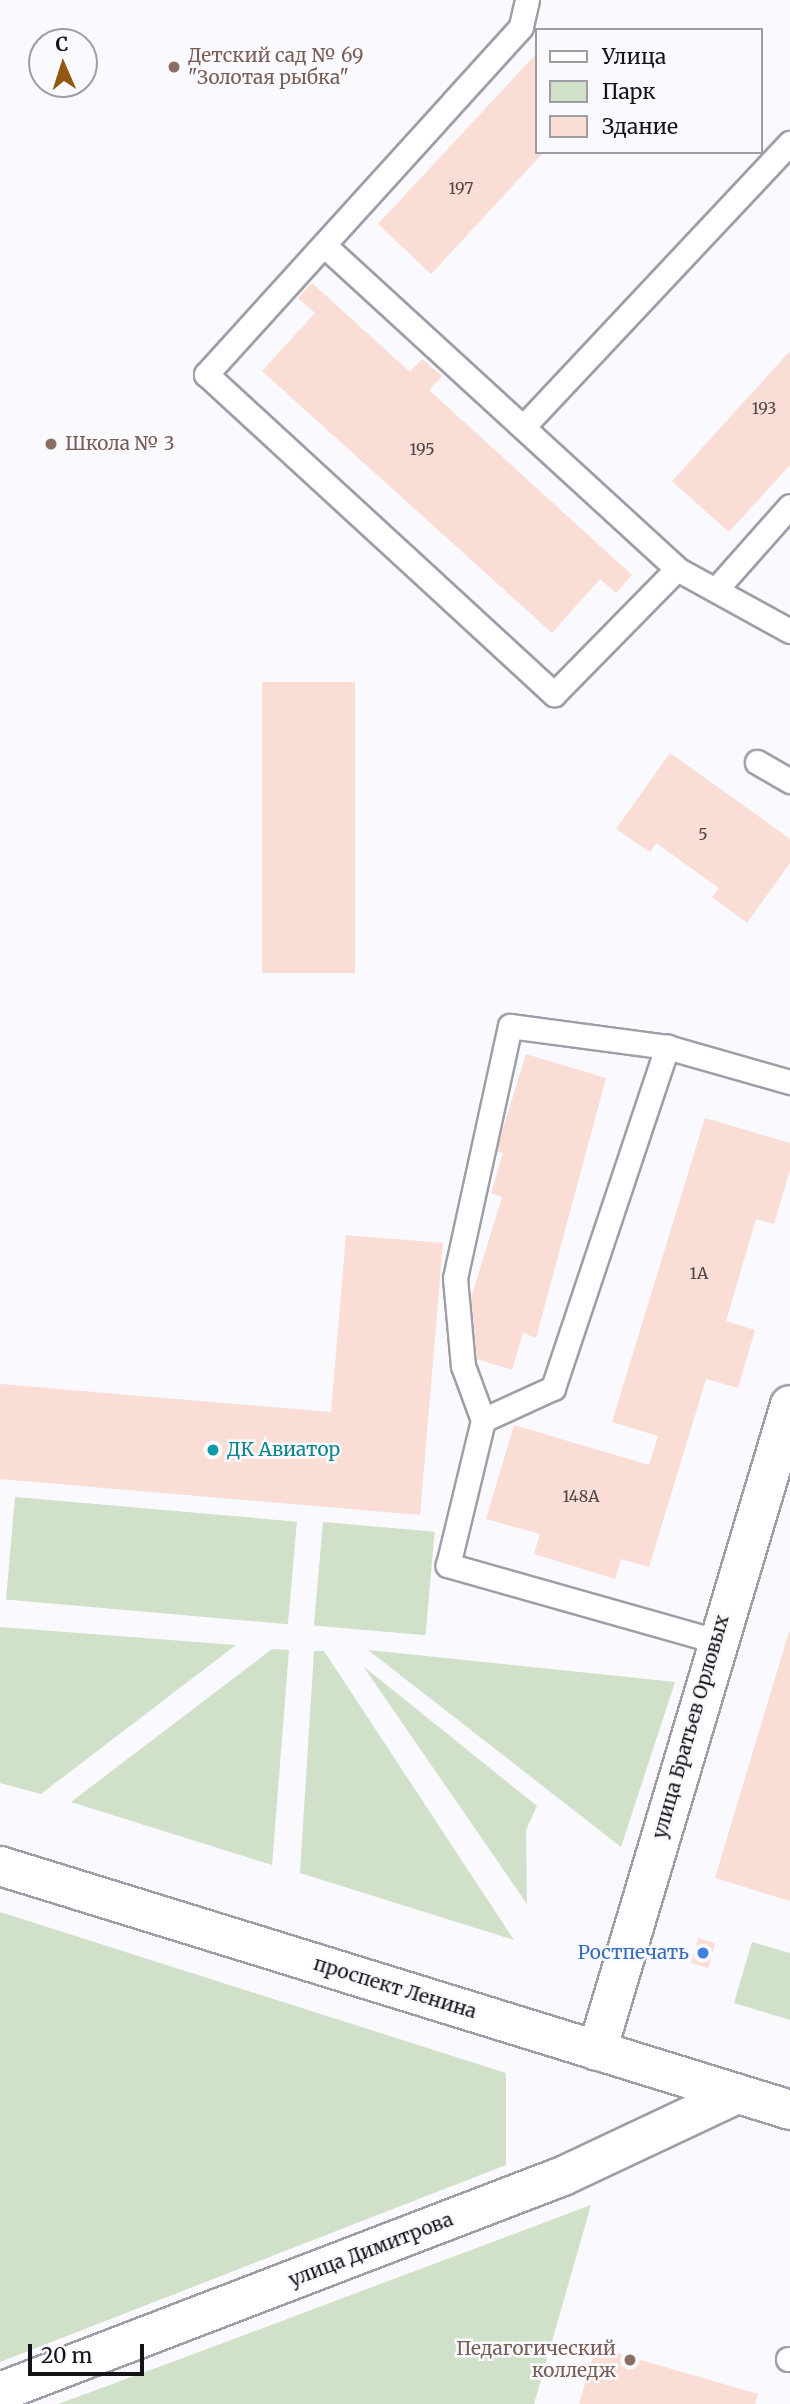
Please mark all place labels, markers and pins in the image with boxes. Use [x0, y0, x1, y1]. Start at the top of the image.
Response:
place label: Детский сад № 69 "Золотая рыбка" [188, 45, 363, 89]
marker: Детский сад № 69 "Золотая рыбка" [166, 59, 182, 75]
place label: Школа № 3 [65, 433, 175, 455]
marker: Школа № 3 [43, 436, 59, 452]
place label: ДК Авиатор [227, 1439, 340, 1461]
marker: ДК Авиатор [205, 1442, 221, 1458]
place label: Ростпечать [578, 1942, 689, 1964]
marker: Ростпечать [695, 1945, 711, 1961]
place label: Педагогический колледж [456, 2338, 616, 2382]
marker: Педагогический колледж [622, 2352, 638, 2368]

